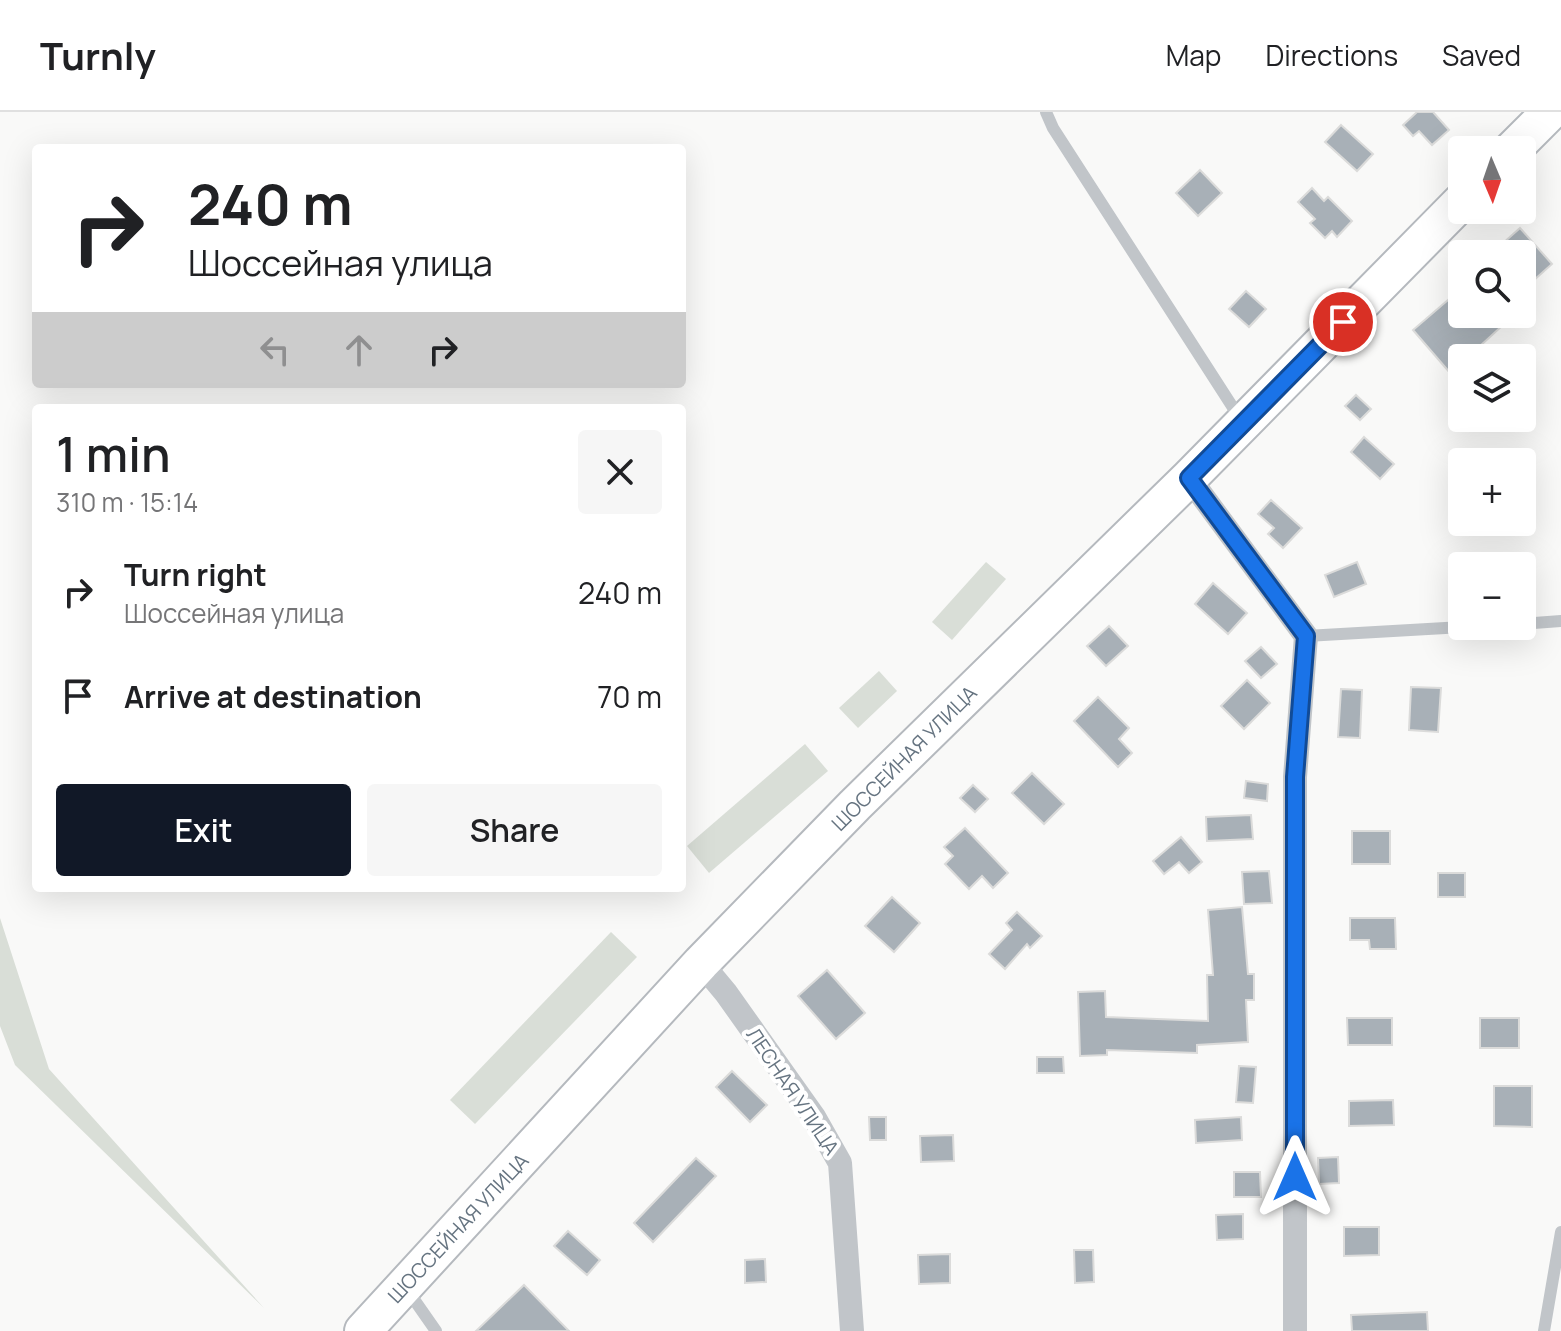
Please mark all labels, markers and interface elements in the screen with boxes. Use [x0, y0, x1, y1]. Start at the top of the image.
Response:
text: Turnly [40, 29, 156, 81]
text: Map [1166, 36, 1221, 74]
text: Directions [1265, 36, 1398, 74]
text: Saved [1442, 36, 1521, 74]
north arrow [1448, 136, 1536, 224]
map controls [1448, 136, 1536, 640]
text: 240 m [188, 165, 353, 242]
icon: right [56, 176, 160, 280]
text: Шоссейная улица [188, 238, 493, 287]
button: search [1448, 240, 1536, 328]
pin [1309, 288, 1377, 356]
icon: arrive [1321, 300, 1365, 344]
icon: left [253, 328, 297, 372]
icon: ahead [337, 328, 381, 372]
icon: right [421, 328, 465, 372]
button: layers [1448, 344, 1536, 432]
text: 1 min [56, 421, 170, 486]
button: close [578, 430, 662, 514]
button: + [1448, 448, 1536, 536]
text: 310 m · 15:14 [56, 484, 198, 520]
button: − [1448, 552, 1536, 640]
text: Turn right [124, 554, 267, 595]
icon: right [56, 570, 100, 614]
text: 240 m [578, 572, 662, 613]
text: Шоссейная улица [124, 595, 344, 631]
icon: arrive [56, 674, 100, 718]
text: Arrive at destination [124, 676, 422, 717]
text: 70 m [597, 676, 662, 717]
street label: ШОССЕЙНАЯ УЛИЦА [826, 679, 983, 836]
button: Exit [56, 784, 351, 876]
button: Share [367, 784, 662, 876]
street label: ЛЕСНАЯ УЛИЦА [740, 1022, 846, 1160]
position arrow [1253, 1135, 1337, 1219]
street label: ШОССЕЙНАЯ УЛИЦА [382, 1147, 535, 1309]

